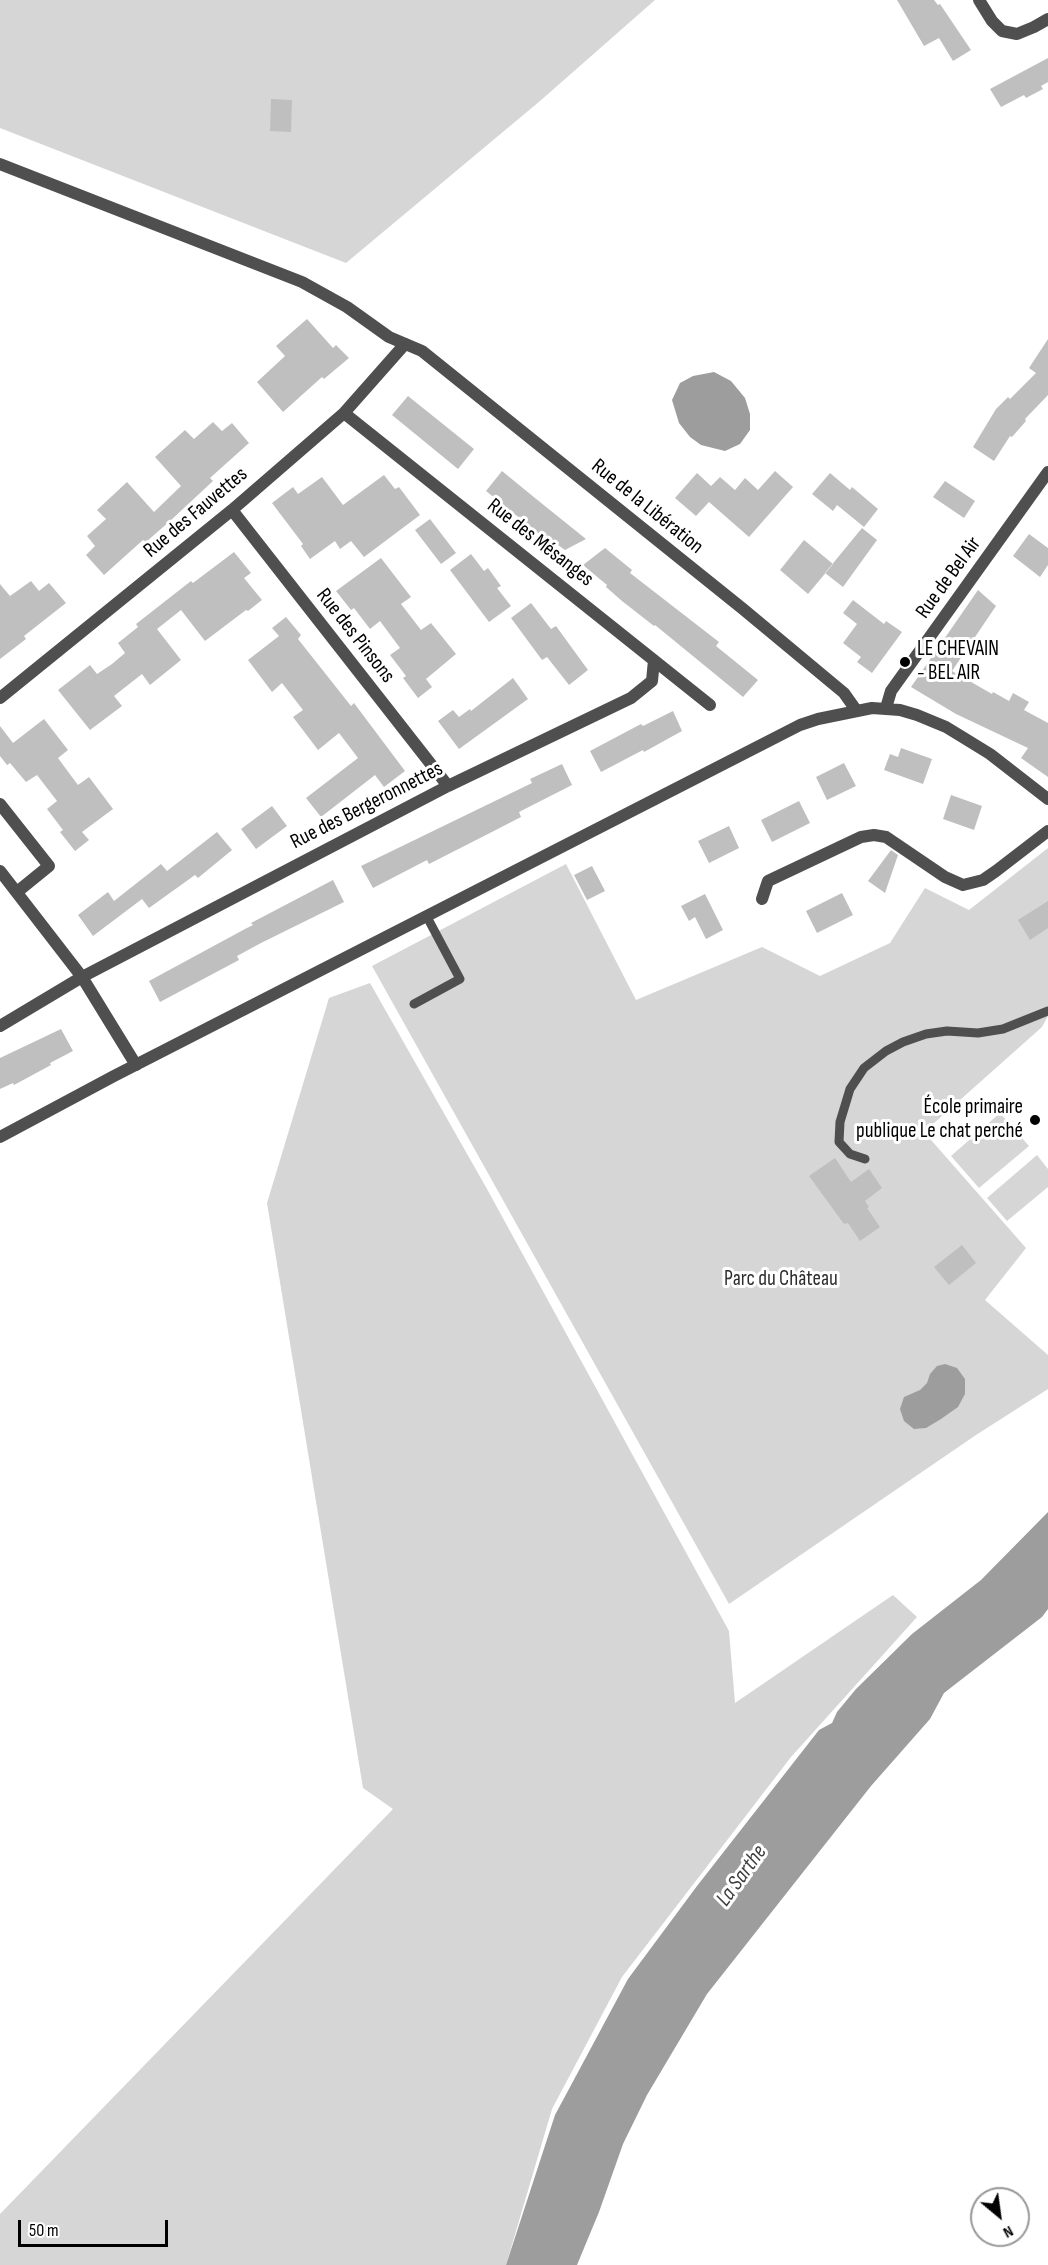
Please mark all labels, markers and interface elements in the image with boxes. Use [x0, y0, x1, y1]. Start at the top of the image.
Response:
street label: Rue de la Libération [586, 454, 708, 560]
street label: Rue des Fauvettes [139, 462, 253, 564]
street label: Rue des Mésanges [482, 494, 598, 592]
street label: Rue de Bel Air [911, 532, 987, 624]
street label: Rue des Pinsons [310, 584, 400, 688]
place label: LE CHEVAIN - BEL AIR [917, 637, 999, 687]
marker: LE CHEVAIN - BEL AIR [898, 655, 912, 669]
street label: Rue des Bergeronnettes [287, 757, 447, 855]
place label: École primaire publique Le chat perché [856, 1095, 1023, 1145]
marker: École primaire publique Le chat perché [1028, 1113, 1042, 1127]
park label: Parc du Château [724, 1267, 838, 1293]
water label: La Sarthe [711, 1840, 773, 1912]
north arrow [970, 2187, 1030, 2247]
scale bar [21, 2208, 171, 2246]
text: 50 m [29, 2220, 59, 2241]
text: N [1000, 2221, 1016, 2242]

